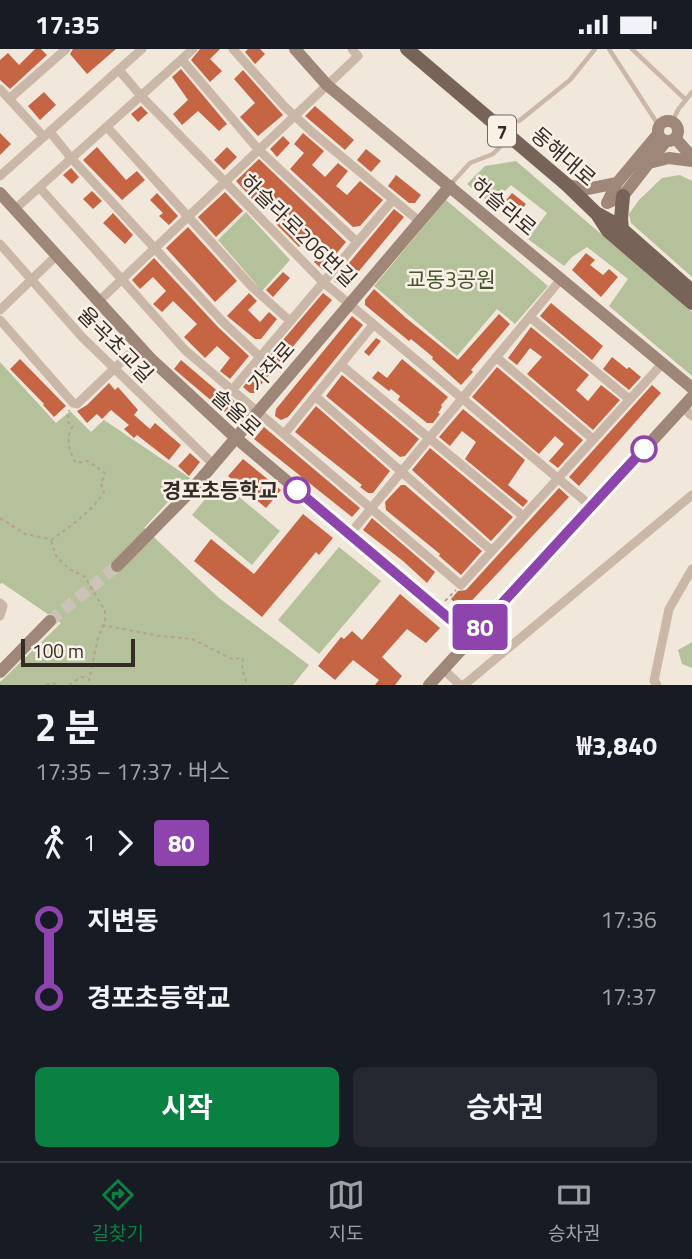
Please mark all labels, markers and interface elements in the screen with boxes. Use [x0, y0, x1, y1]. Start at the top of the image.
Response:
text: 17:35 [35, 5, 100, 44]
road number: 7 [488, 115, 516, 146]
street label: 동해대로 [524, 119, 604, 193]
street label: 하슬라로206번길 [234, 166, 364, 294]
street label: 하슬라로 [464, 169, 544, 243]
park label: 교동3공원 [406, 263, 496, 295]
street label: 율곡초교길 [71, 299, 161, 389]
street label: 가작로 [240, 334, 302, 398]
street label: 솔올로 [205, 381, 269, 443]
unlabelled marker [631, 436, 657, 462]
place label: 경포초등학교 [162, 474, 278, 506]
marker: 경포초등학교 [284, 477, 310, 503]
line badge: 80 [448, 604, 512, 650]
text: 80 [467, 609, 493, 645]
scale bar [21, 636, 135, 668]
text: 100 m [32, 636, 84, 665]
text: 2 분 [35, 698, 100, 756]
text: ₩3,840 [577, 726, 657, 765]
text: 17:35 – 17:37 · 버스 [35, 754, 230, 789]
icon: walk [35, 824, 73, 862]
icon: forward [106, 824, 144, 862]
text: 1 [83, 825, 96, 860]
text: 80 [168, 825, 195, 861]
text: 지변동 [87, 901, 159, 940]
text: 17:36 [600, 902, 657, 937]
text: 경포초등학교 [87, 978, 231, 1017]
text: 17:37 [600, 979, 657, 1014]
button: 시작 [35, 1067, 339, 1147]
button: 승차권 [353, 1067, 657, 1147]
tab: 길찾기 [92, 1176, 144, 1247]
tab: 지도 [327, 1176, 365, 1247]
tab: 승차권 [548, 1176, 600, 1247]

